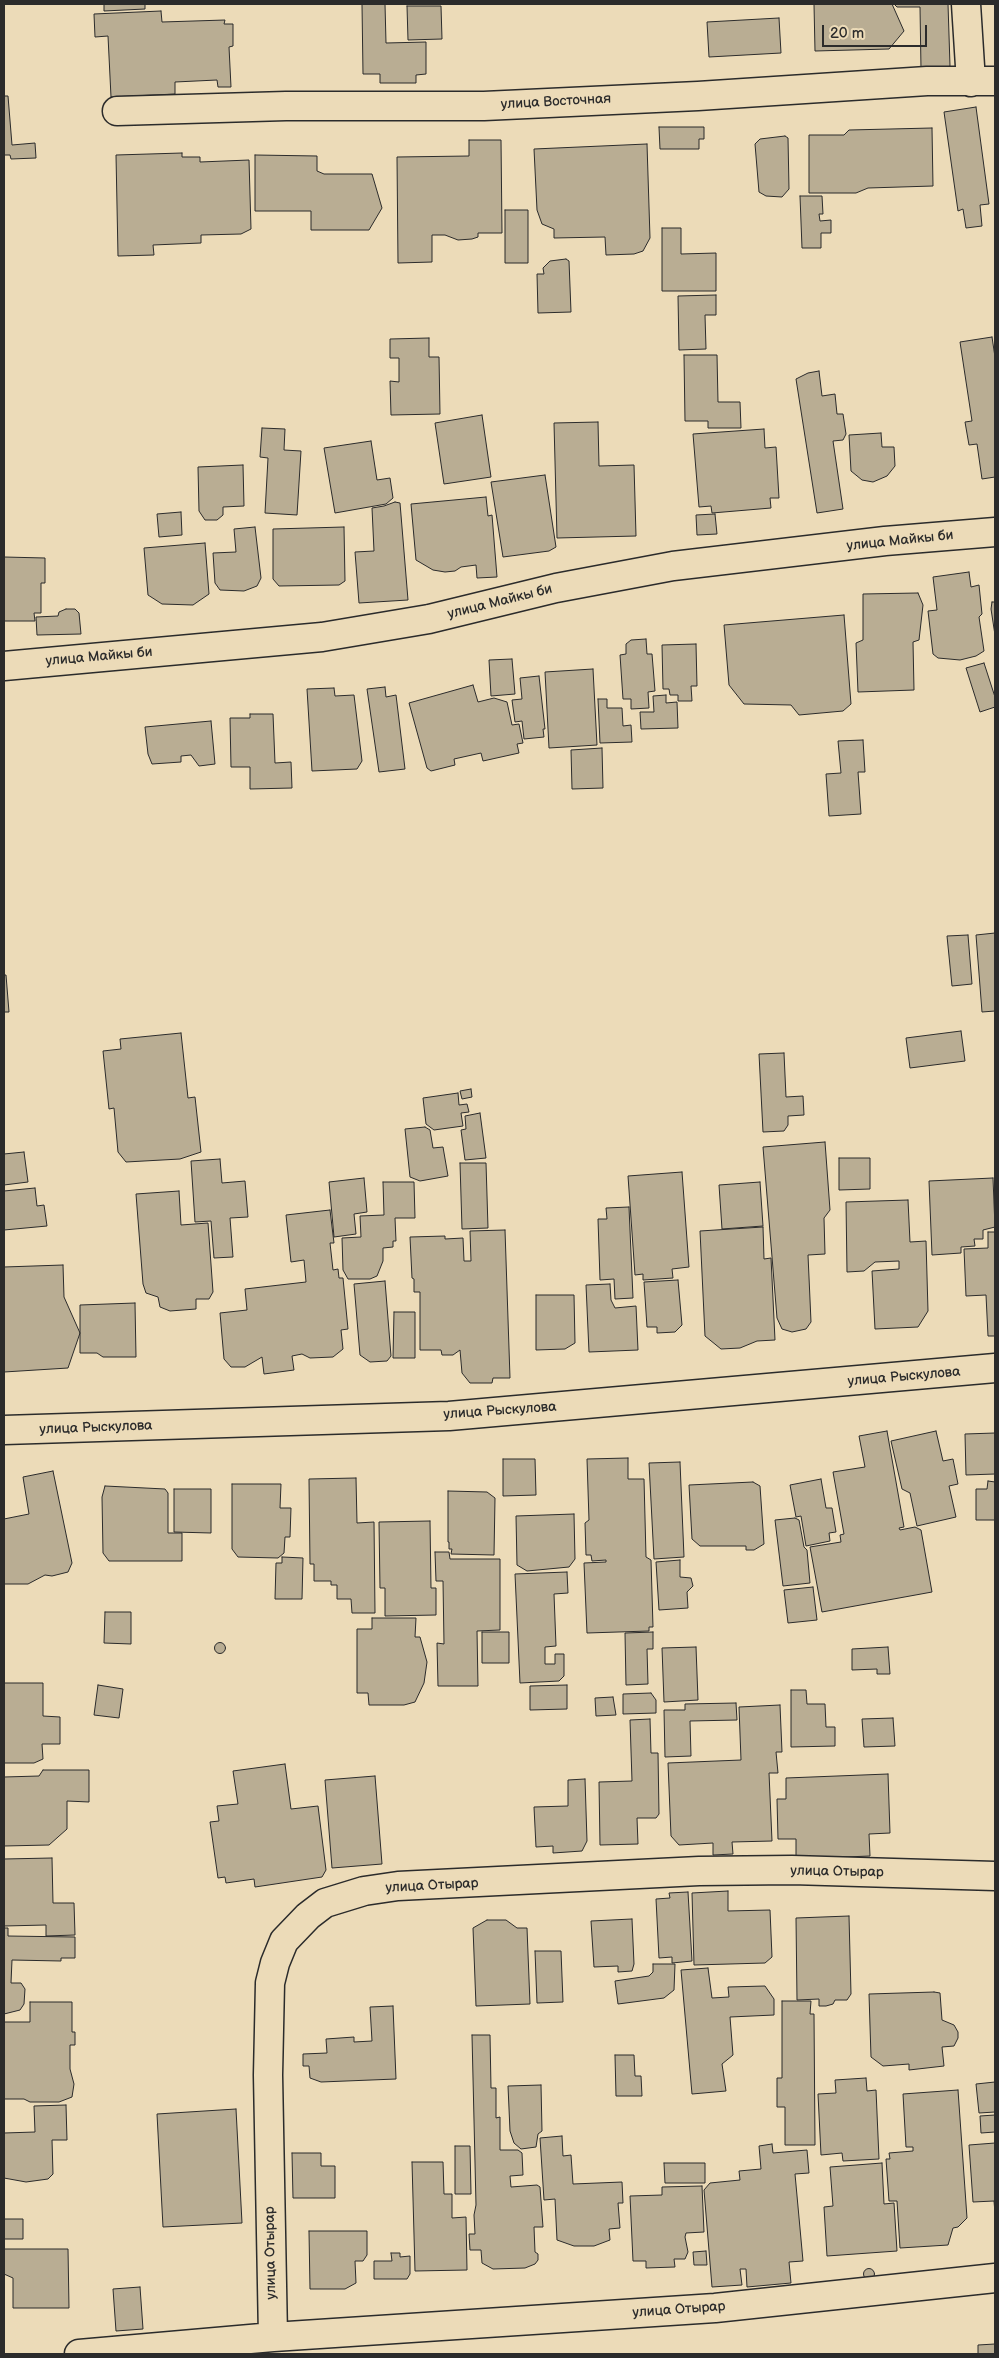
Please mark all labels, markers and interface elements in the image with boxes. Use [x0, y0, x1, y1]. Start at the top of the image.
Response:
scale bar [824, 15, 929, 47]
text: 20 m [830, 24, 864, 43]
street label: улица Восточная [500, 91, 612, 113]
street label: улица Майкы би [846, 527, 954, 555]
street label: улица Майкы би [446, 581, 554, 623]
street label: улица Майкы би [45, 644, 153, 670]
street label: улица Рыскулова [847, 1364, 961, 1390]
street label: улица Рыскулова [443, 1399, 557, 1423]
street label: улица Рыскулова [39, 1418, 153, 1438]
street label: улица Отырар [790, 1863, 884, 1881]
street label: улица Отырар [385, 1875, 479, 1897]
street label: улица Отырар [262, 2206, 280, 2300]
street label: улица Отырар [632, 2298, 726, 2322]

